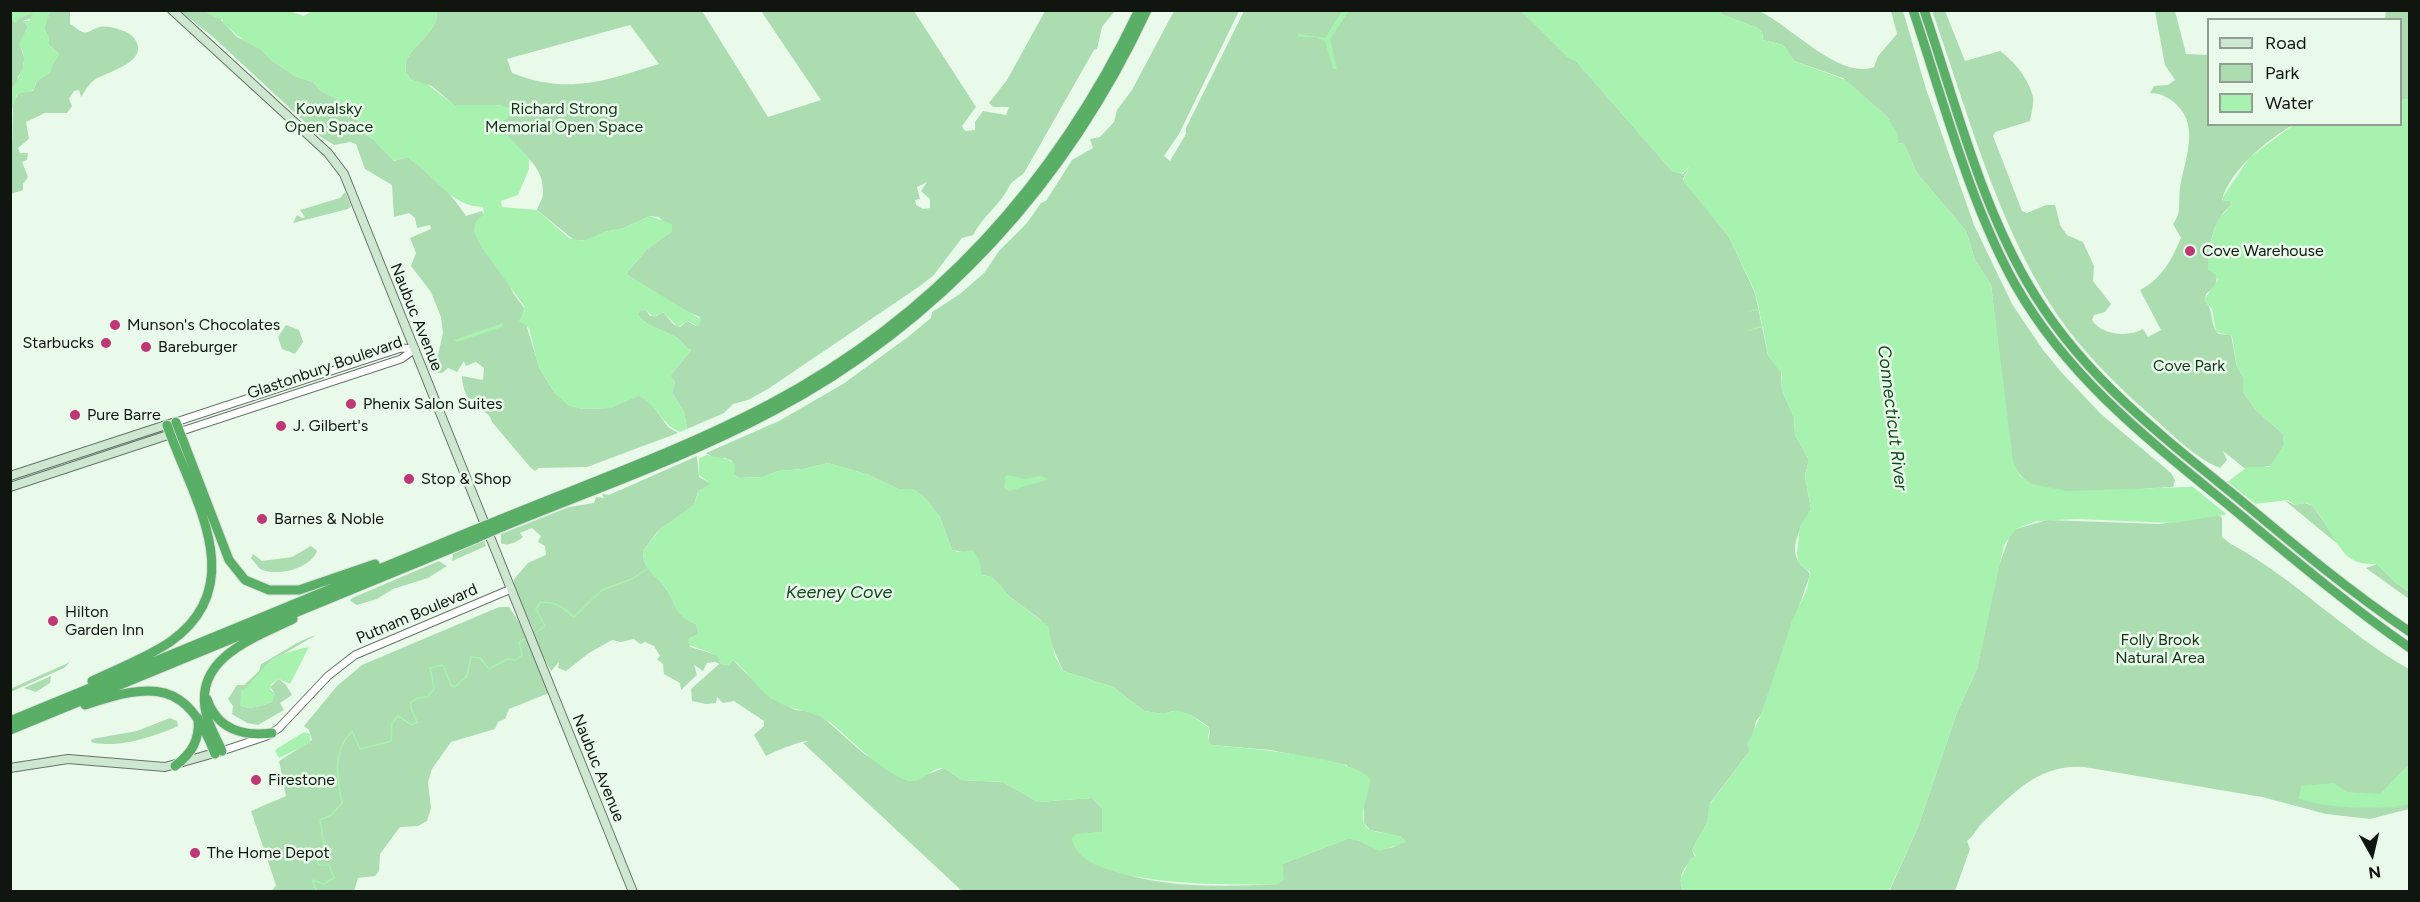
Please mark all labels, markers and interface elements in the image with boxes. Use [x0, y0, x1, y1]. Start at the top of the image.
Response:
legend [2207, 18, 2402, 126]
text: Road [2265, 32, 2306, 54]
text: Park [2265, 62, 2299, 84]
text: Water [2265, 92, 2313, 114]
park label: Kowalsky Open Space [285, 99, 373, 137]
park label: Richard Strong Memorial Open Space [485, 99, 643, 137]
place label: Cove Warehouse [2202, 241, 2324, 261]
marker: Cove Warehouse [2183, 244, 2197, 258]
street label: Naubuc Avenue [386, 260, 446, 374]
place label: Munson's Chocolates [127, 315, 280, 335]
marker: Munson's Chocolates [108, 318, 122, 332]
street label: Glastonbury Boulevard [245, 332, 405, 404]
place label: Starbucks [22, 333, 94, 353]
marker: Starbucks [99, 336, 113, 350]
place label: Bareburger [158, 337, 237, 357]
marker: Bareburger [139, 340, 153, 354]
water label: Connecticut River [1872, 344, 1912, 492]
park label: Cove Park [2153, 356, 2225, 376]
place label: Phenix Salon Suites [363, 394, 502, 414]
marker: Phenix Salon Suites [344, 397, 358, 411]
place label: Pure Barre [87, 405, 161, 425]
marker: Pure Barre [68, 408, 82, 422]
place label: J. Gilbert's [293, 416, 368, 436]
marker: J. Gilbert's [274, 419, 288, 433]
place label: Stop & Shop [421, 469, 511, 489]
marker: Stop & Shop [402, 472, 416, 486]
place label: Barnes & Noble [274, 509, 384, 529]
marker: Barnes & Noble [255, 512, 269, 526]
street label: Putnam Boulevard [353, 580, 481, 648]
water label: Keeney Cove [786, 582, 892, 604]
place label: Hilton Garden Inn [65, 602, 144, 640]
marker: Hilton Garden Inn [46, 614, 60, 628]
park label: Folly Brook Natural Area [2115, 630, 2205, 668]
street label: Naubuc Avenue [568, 711, 628, 825]
place label: Firestone [268, 770, 335, 790]
marker: Firestone [249, 773, 263, 787]
north arrow [2342, 824, 2402, 884]
place label: The Home Depot [207, 843, 330, 863]
marker: The Home Depot [188, 846, 202, 860]
text: N [2367, 862, 2382, 883]

